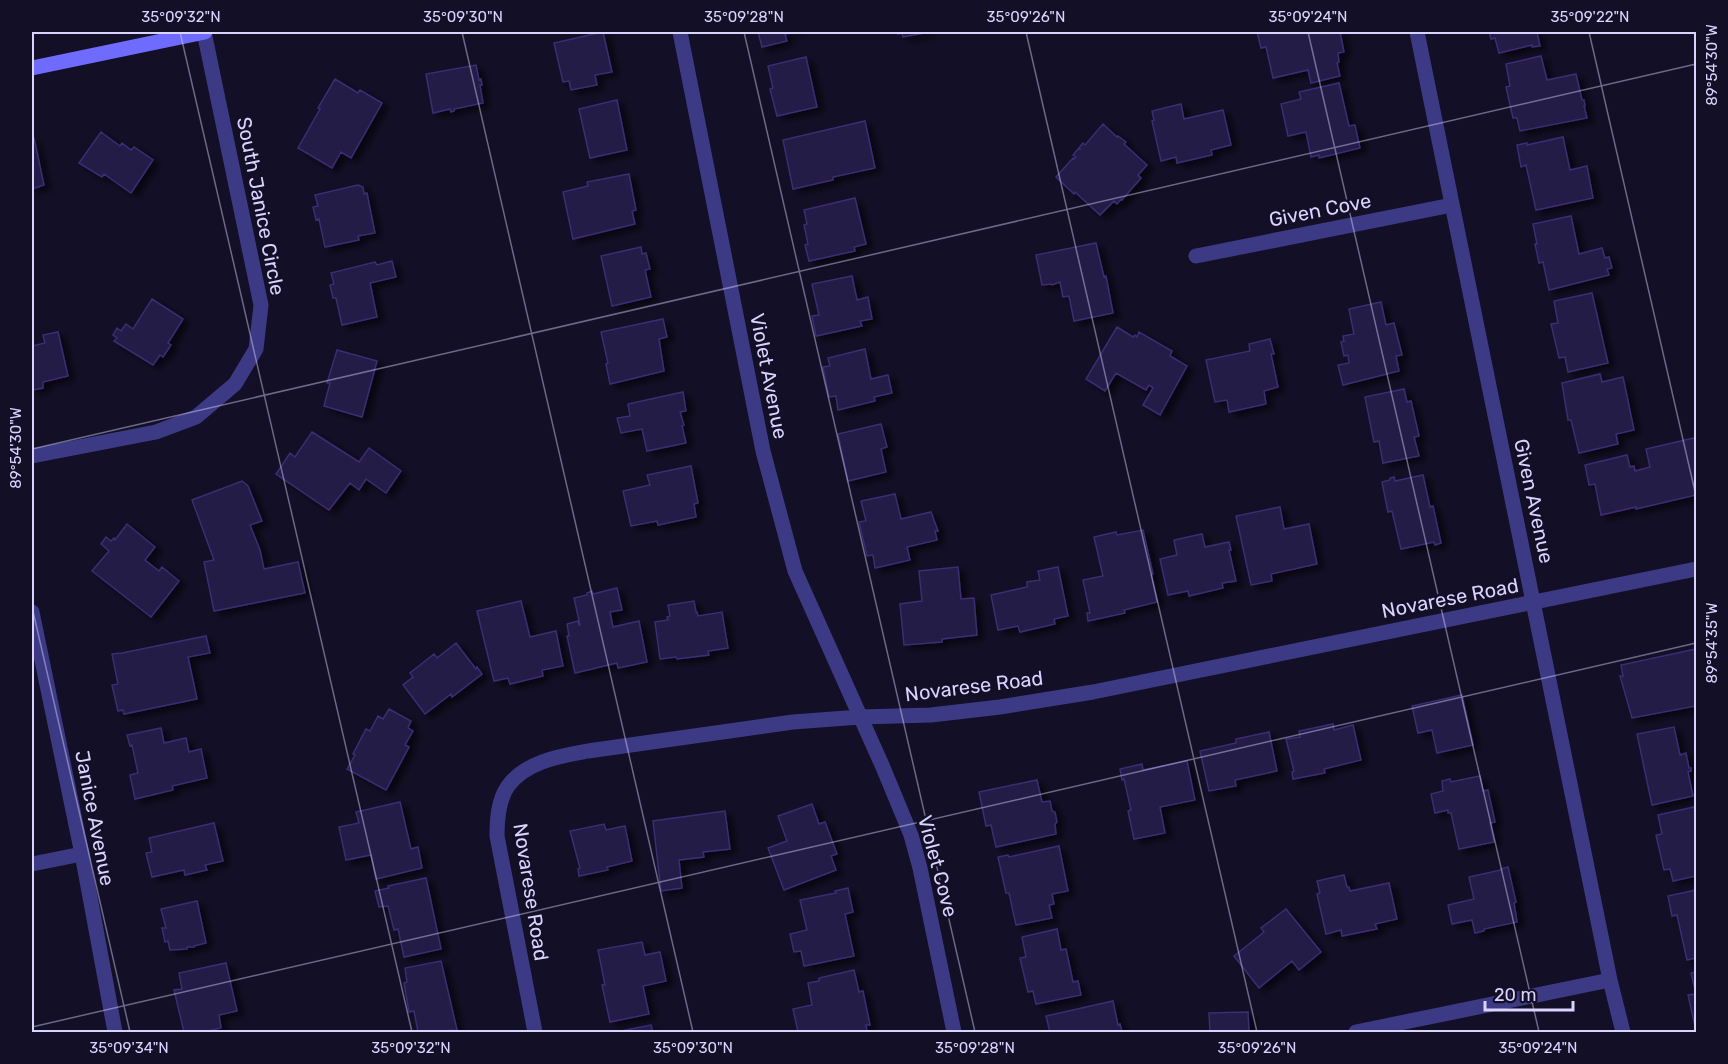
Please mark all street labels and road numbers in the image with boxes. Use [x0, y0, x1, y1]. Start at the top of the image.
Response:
street label: South Janice Circle [232, 115, 290, 297]
street label: Given Cove [1267, 188, 1373, 232]
street label: Violet Avenue [745, 311, 793, 441]
street label: Given Avenue [1509, 436, 1559, 566]
street label: Novarese Road [1379, 573, 1521, 623]
street label: Novarese Road [904, 666, 1044, 706]
street label: Janice Avenue [70, 748, 120, 888]
street label: Violet Cove [913, 812, 963, 920]
street label: Novarese Road [508, 821, 554, 963]

